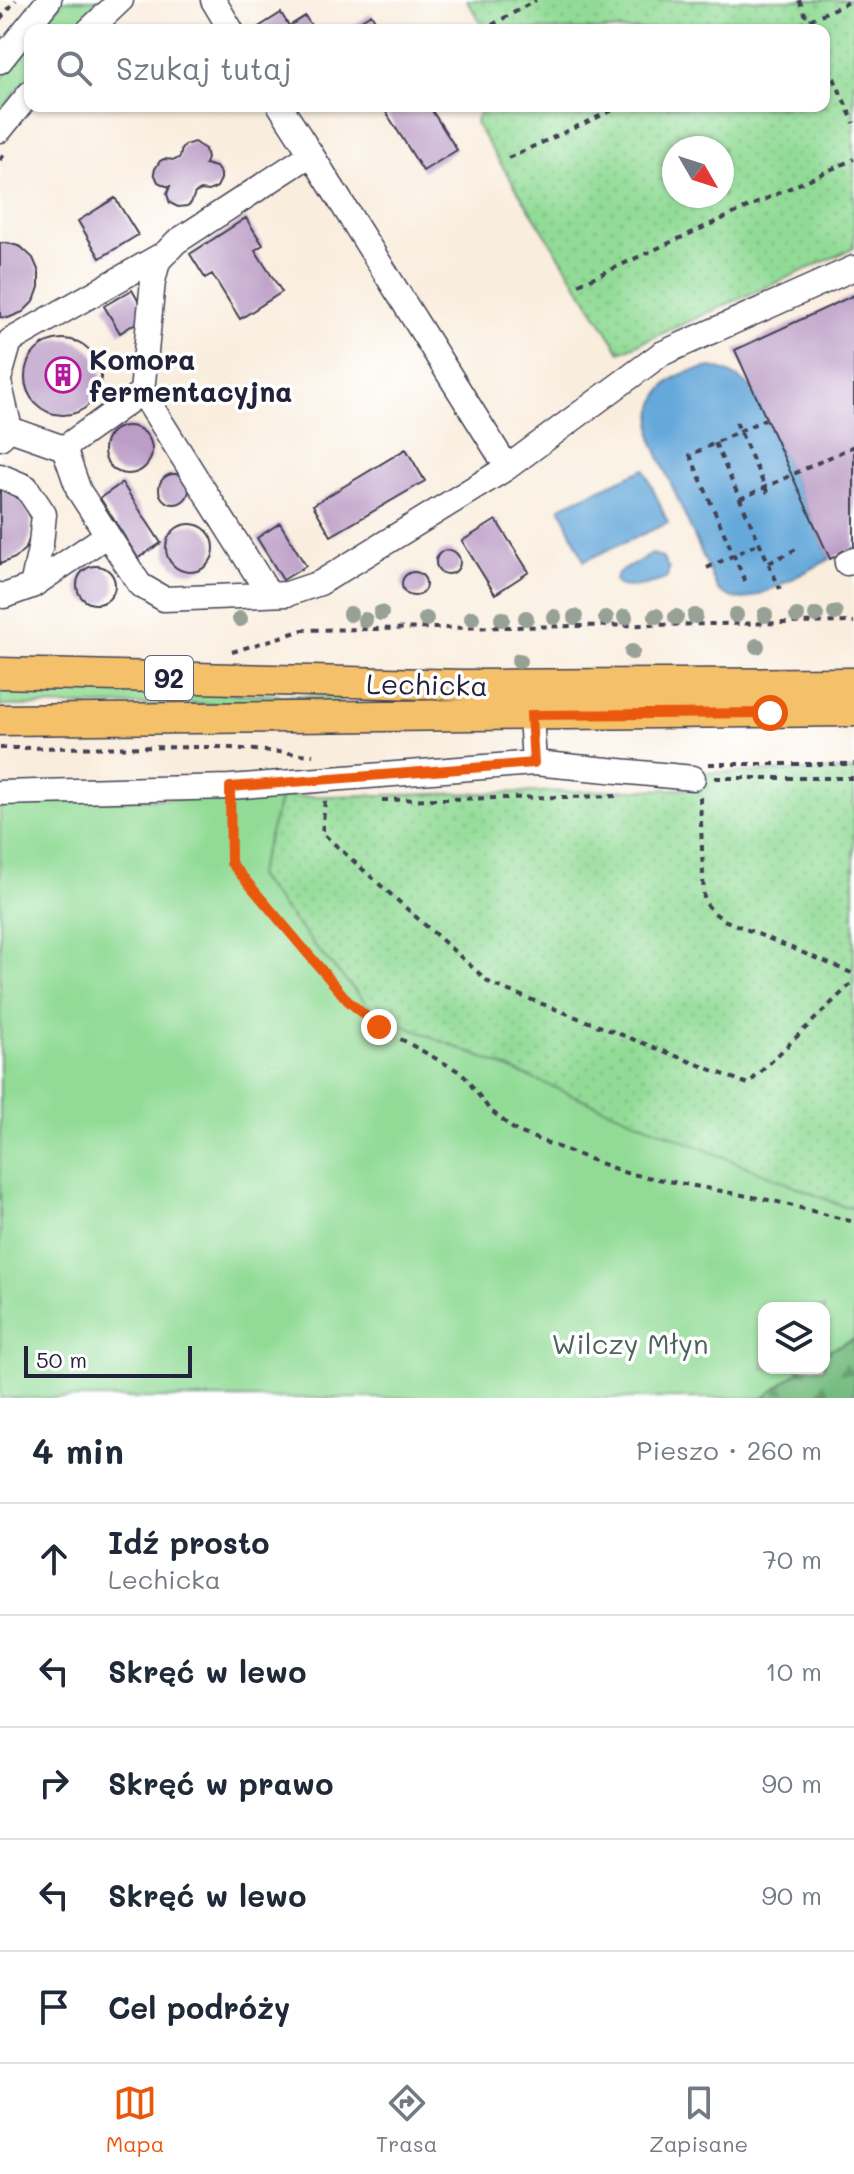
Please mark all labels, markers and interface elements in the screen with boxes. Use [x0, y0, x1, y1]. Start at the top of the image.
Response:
search box [24, 24, 830, 112]
icon: search [52, 46, 96, 90]
text: Szukaj tutaj [116, 48, 292, 88]
north arrow [662, 136, 734, 208]
place label: Komora fermentacyjna [89, 341, 293, 410]
building icon: Komora fermentacyjna [44, 356, 82, 394]
road number: 92 [145, 656, 193, 700]
street label: Lechicka [366, 665, 488, 703]
route start [752, 695, 788, 731]
route end [361, 1009, 397, 1045]
map controls [758, 1302, 830, 1374]
button: layers [758, 1302, 830, 1374]
park label: Wilczy Młyn [552, 1325, 708, 1361]
scale bar [24, 1342, 192, 1378]
text: 50 m [36, 1345, 87, 1374]
text: 4 min [32, 1428, 124, 1473]
text: Pieszo · 260 m [636, 1433, 822, 1467]
text: Idź prosto [108, 1522, 269, 1562]
icon: ahead [32, 1537, 76, 1581]
text: 70 m [762, 1542, 822, 1576]
text: Lechicka [108, 1562, 221, 1596]
icon: left [32, 1649, 76, 1693]
text: Skręć w lewo [108, 1651, 306, 1691]
text: 10 m [765, 1654, 822, 1688]
icon: right [32, 1761, 76, 1805]
text: Skręć w prawo [108, 1763, 333, 1803]
text: 90 m [762, 1766, 822, 1800]
icon: left [32, 1873, 76, 1917]
text: Skręć w lewo [108, 1875, 306, 1915]
text: 90 m [762, 1878, 822, 1912]
icon: arrive [32, 1985, 76, 2029]
text: Cel podróży [108, 1987, 290, 2027]
tab: Mapa [106, 2081, 164, 2158]
tab: Trasa [376, 2081, 437, 2158]
tab: Zapisane [649, 2081, 748, 2158]

